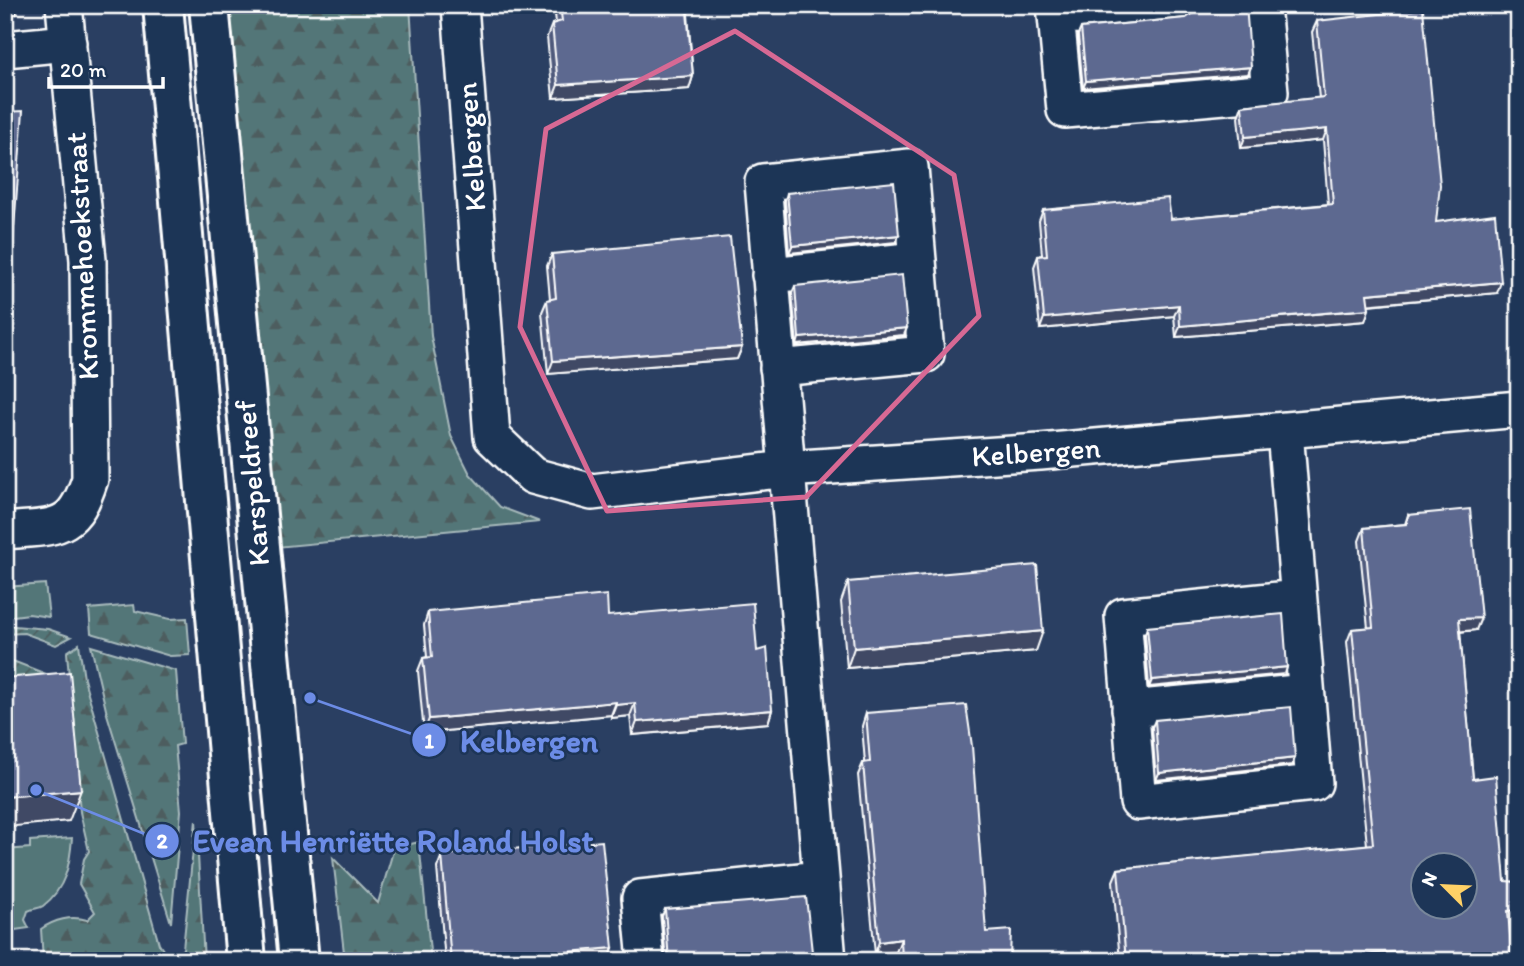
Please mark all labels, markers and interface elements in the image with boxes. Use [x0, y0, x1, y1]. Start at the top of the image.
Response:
scale bar [49, 46, 163, 90]
text: 20 m [60, 57, 107, 82]
street label: Kelbergen [448, 81, 493, 213]
street label: Krommehoekstraat [57, 131, 106, 381]
street label: Karspeldreef [226, 398, 277, 568]
street label: Kelbergen [970, 429, 1102, 474]
callout: Kelbergen [411, 714, 612, 767]
text: Kelbergen [460, 722, 599, 760]
text: 1 [424, 728, 434, 753]
callout: Evean Henriëtte Roland Holst [144, 815, 607, 868]
text: Evean Henriëtte Roland Holst [192, 822, 594, 860]
text: 2 [156, 828, 168, 853]
north arrow [1408, 850, 1478, 920]
text: N [1416, 869, 1442, 890]

